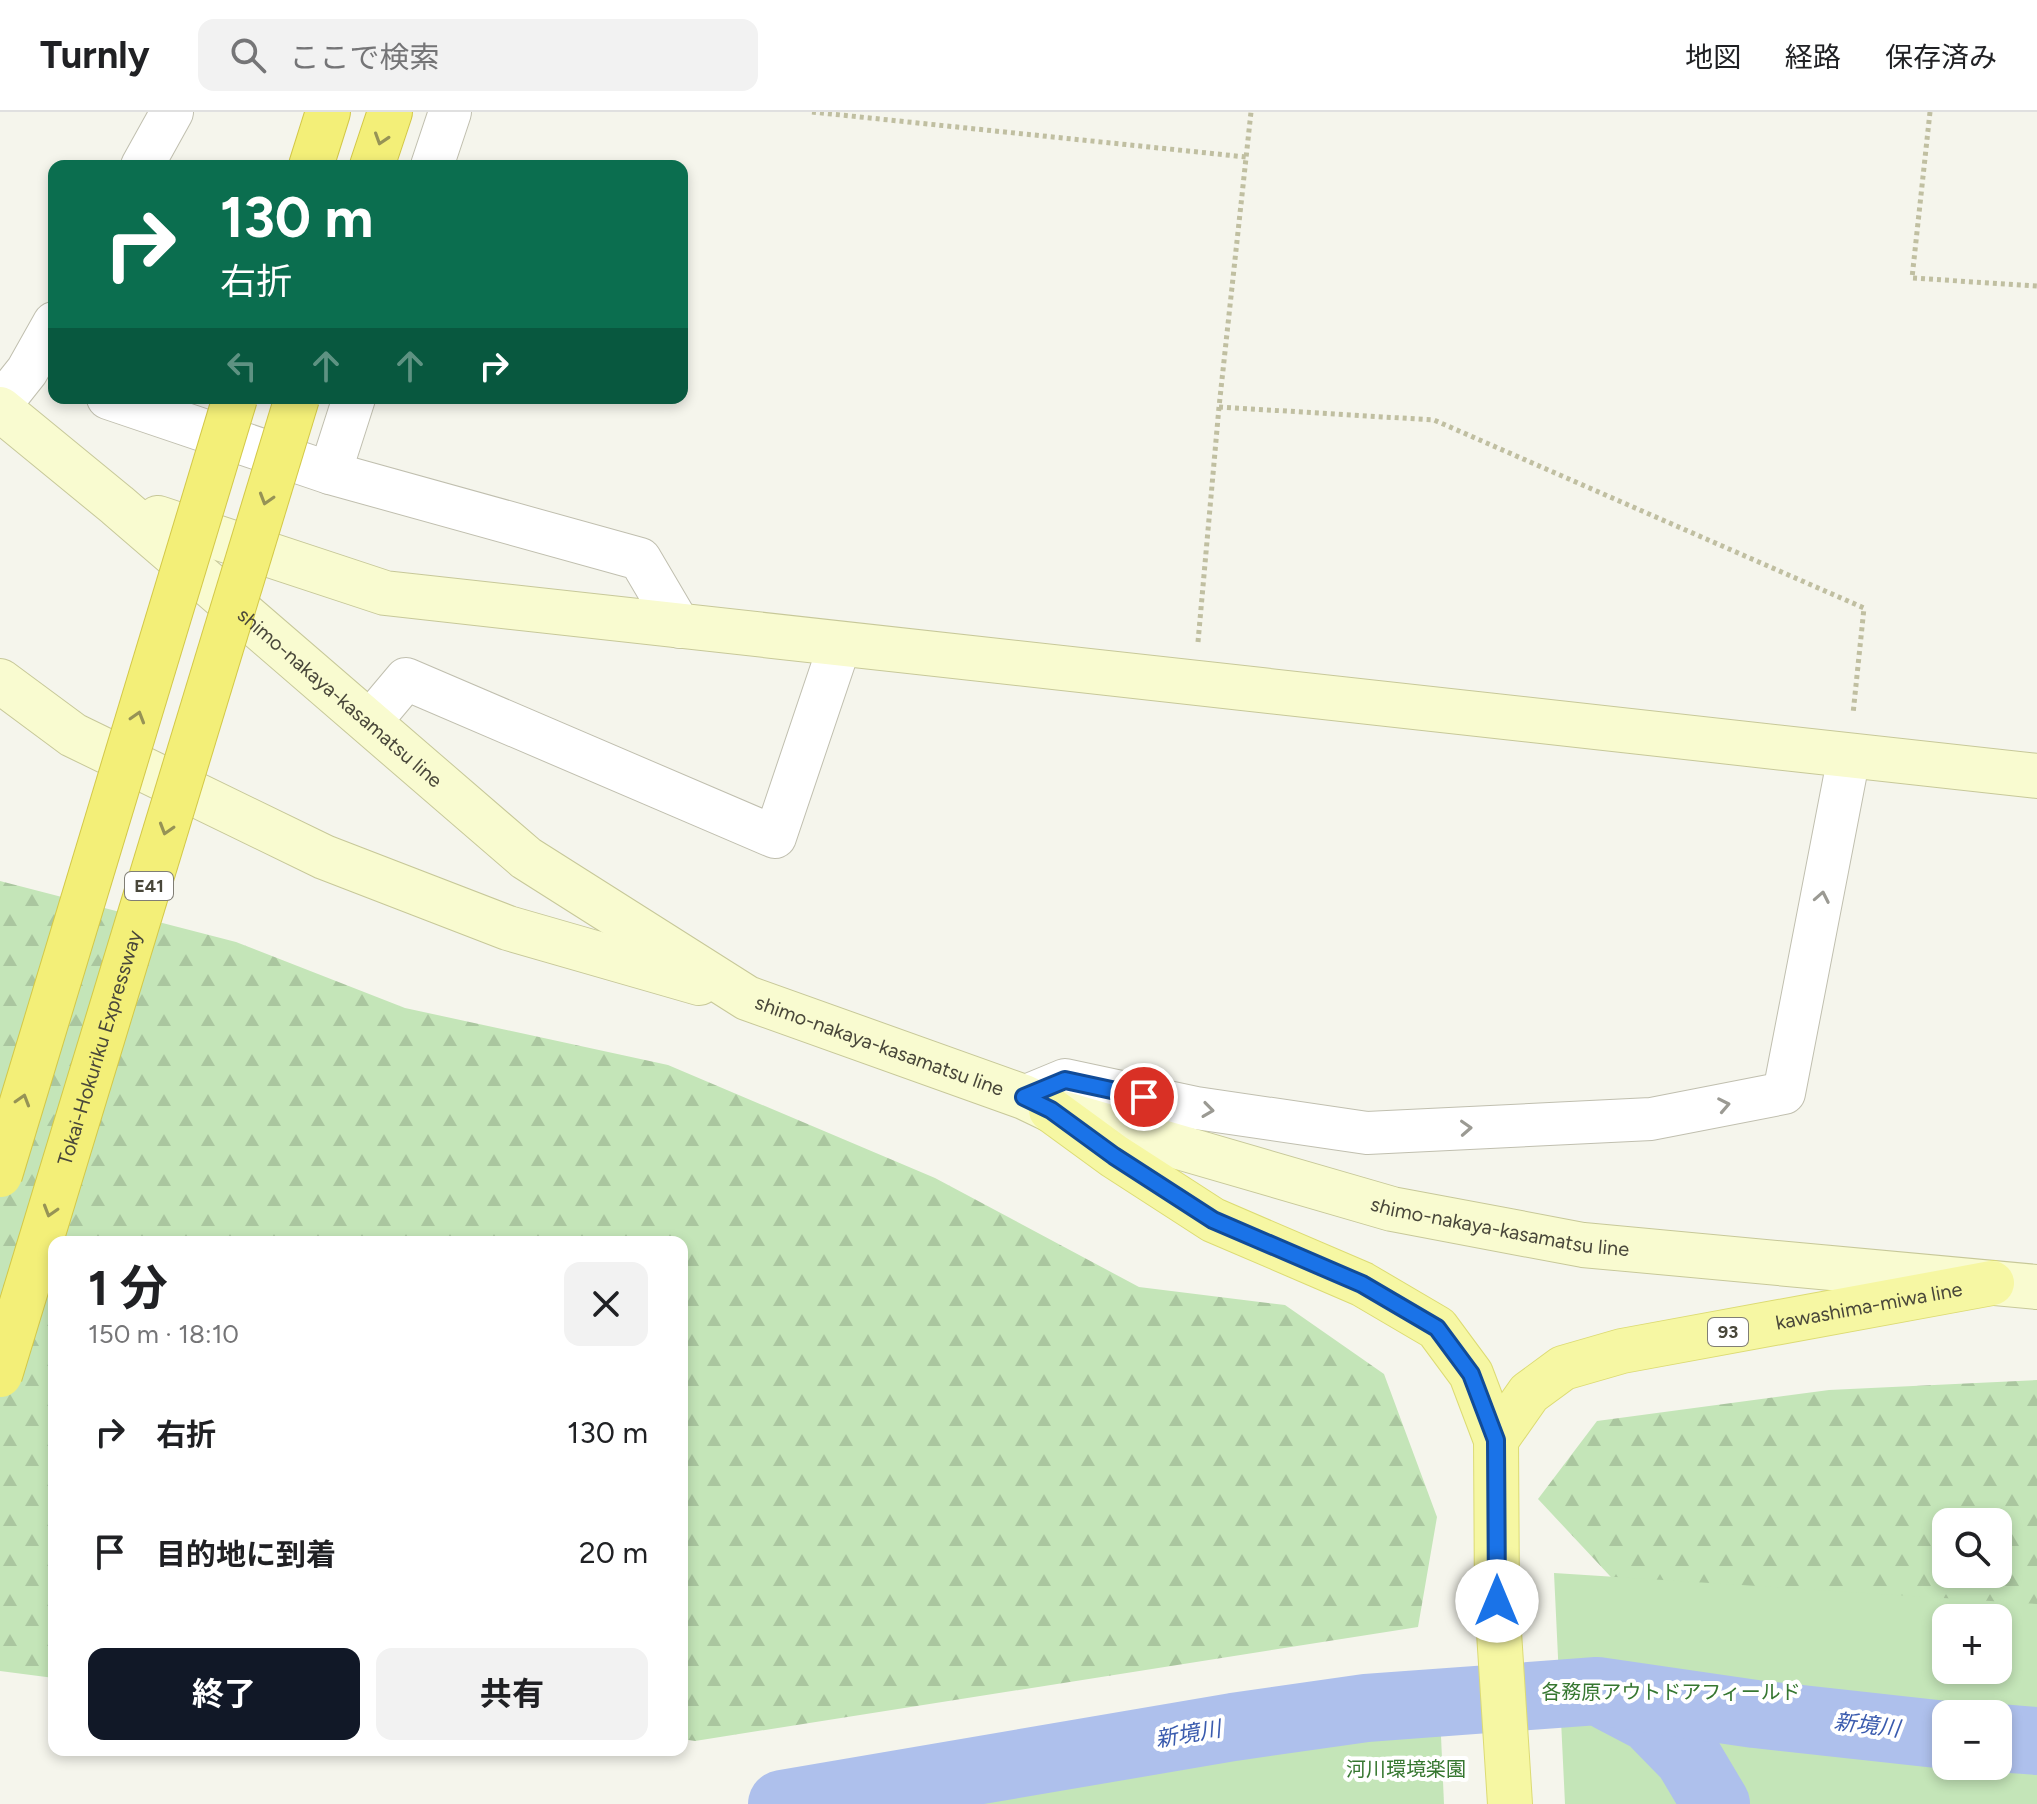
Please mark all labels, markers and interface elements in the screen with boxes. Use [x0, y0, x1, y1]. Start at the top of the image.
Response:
search box [198, 19, 758, 91]
text: Turnly [40, 32, 150, 78]
icon: search [226, 33, 270, 77]
text: ここで検索 [290, 39, 440, 76]
text: 地図 [1685, 40, 1741, 74]
text: 経路 [1785, 40, 1841, 74]
text: 保存済み [1885, 40, 1997, 74]
one-way arrow [374, 131, 390, 145]
text: 130 m [220, 184, 373, 251]
icon: right [88, 192, 192, 296]
text: 右折 [220, 260, 292, 303]
icon: left [220, 344, 264, 388]
icon: ahead [304, 344, 348, 388]
icon: ahead [388, 344, 432, 388]
icon: right [472, 344, 516, 388]
one-way arrow [259, 492, 275, 506]
street label: shimo-nakaya-kasamatsu line [233, 603, 447, 792]
one-way arrow [129, 711, 145, 725]
one-way arrow [160, 821, 176, 835]
road number: E41 [125, 872, 173, 900]
one-way arrow [1812, 890, 1829, 904]
street label: Tokai-Hokuriku Expressway [52, 927, 147, 1168]
street label: shimo-nakaya-kasamatsu line [752, 990, 1007, 1101]
pin [1110, 1063, 1178, 1131]
icon: arrive [1122, 1075, 1166, 1119]
one-way arrow [14, 1094, 30, 1108]
one-way arrow [1718, 1097, 1731, 1114]
one-way arrow [1201, 1101, 1215, 1118]
one-way arrow [1460, 1120, 1473, 1137]
street label: shimo-nakaya-kasamatsu line [1368, 1191, 1630, 1261]
one-way arrow [44, 1204, 60, 1218]
text: 1 分 [88, 1259, 168, 1317]
button: close [564, 1262, 648, 1346]
street label: kawashima-miwa line [1774, 1277, 1964, 1335]
text: 150 m · 18:10 [88, 1318, 239, 1350]
road number: 93 [1708, 1318, 1748, 1346]
icon: right [88, 1410, 132, 1454]
text: 130 m [567, 1414, 648, 1451]
text: 右折 [156, 1416, 216, 1453]
map controls [1932, 1508, 2012, 1780]
button: search [1932, 1508, 2012, 1588]
icon: arrive [88, 1530, 132, 1574]
text: 20 m [579, 1534, 648, 1571]
text: 目的地に到着 [156, 1536, 336, 1573]
position arrow [1455, 1559, 1539, 1643]
button: + [1932, 1604, 2012, 1684]
button: 終了 [88, 1648, 360, 1740]
button: 共有 [376, 1648, 648, 1740]
park label: 各務原アウトドアフィールド [1541, 1680, 1801, 1704]
button: − [1932, 1700, 2012, 1780]
water label: 新境川 [1833, 1708, 1903, 1743]
water label: 新境川 [1153, 1715, 1225, 1753]
park label: 河川環境楽園 [1346, 1757, 1466, 1781]

